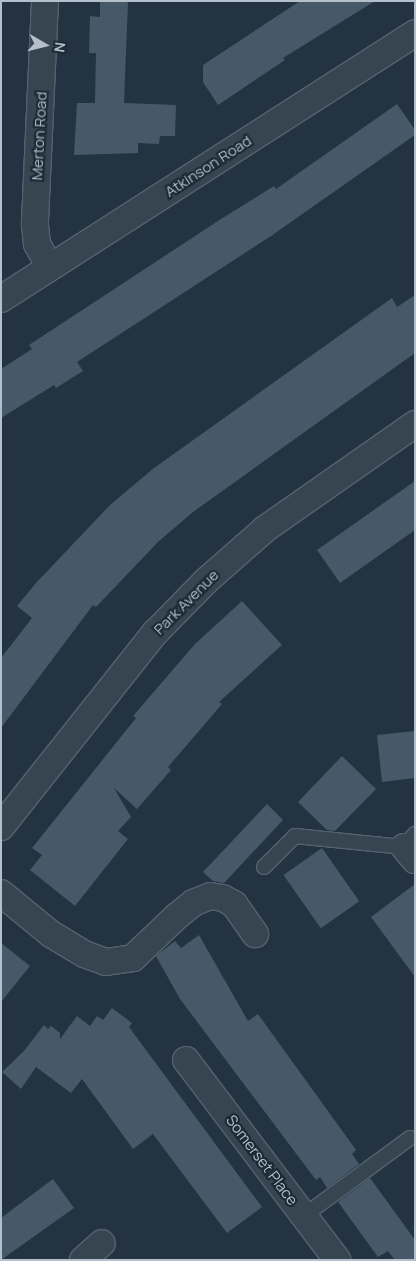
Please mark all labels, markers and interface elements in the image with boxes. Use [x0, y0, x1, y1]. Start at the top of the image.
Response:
north arrow [20, 20, 70, 70]
text: N [50, 41, 70, 53]
street label: Merton Road [28, 91, 50, 181]
street label: Atkinson Road [161, 131, 255, 201]
street label: Park Avenue [150, 566, 222, 638]
street label: Somerset Place [222, 1111, 302, 1209]

